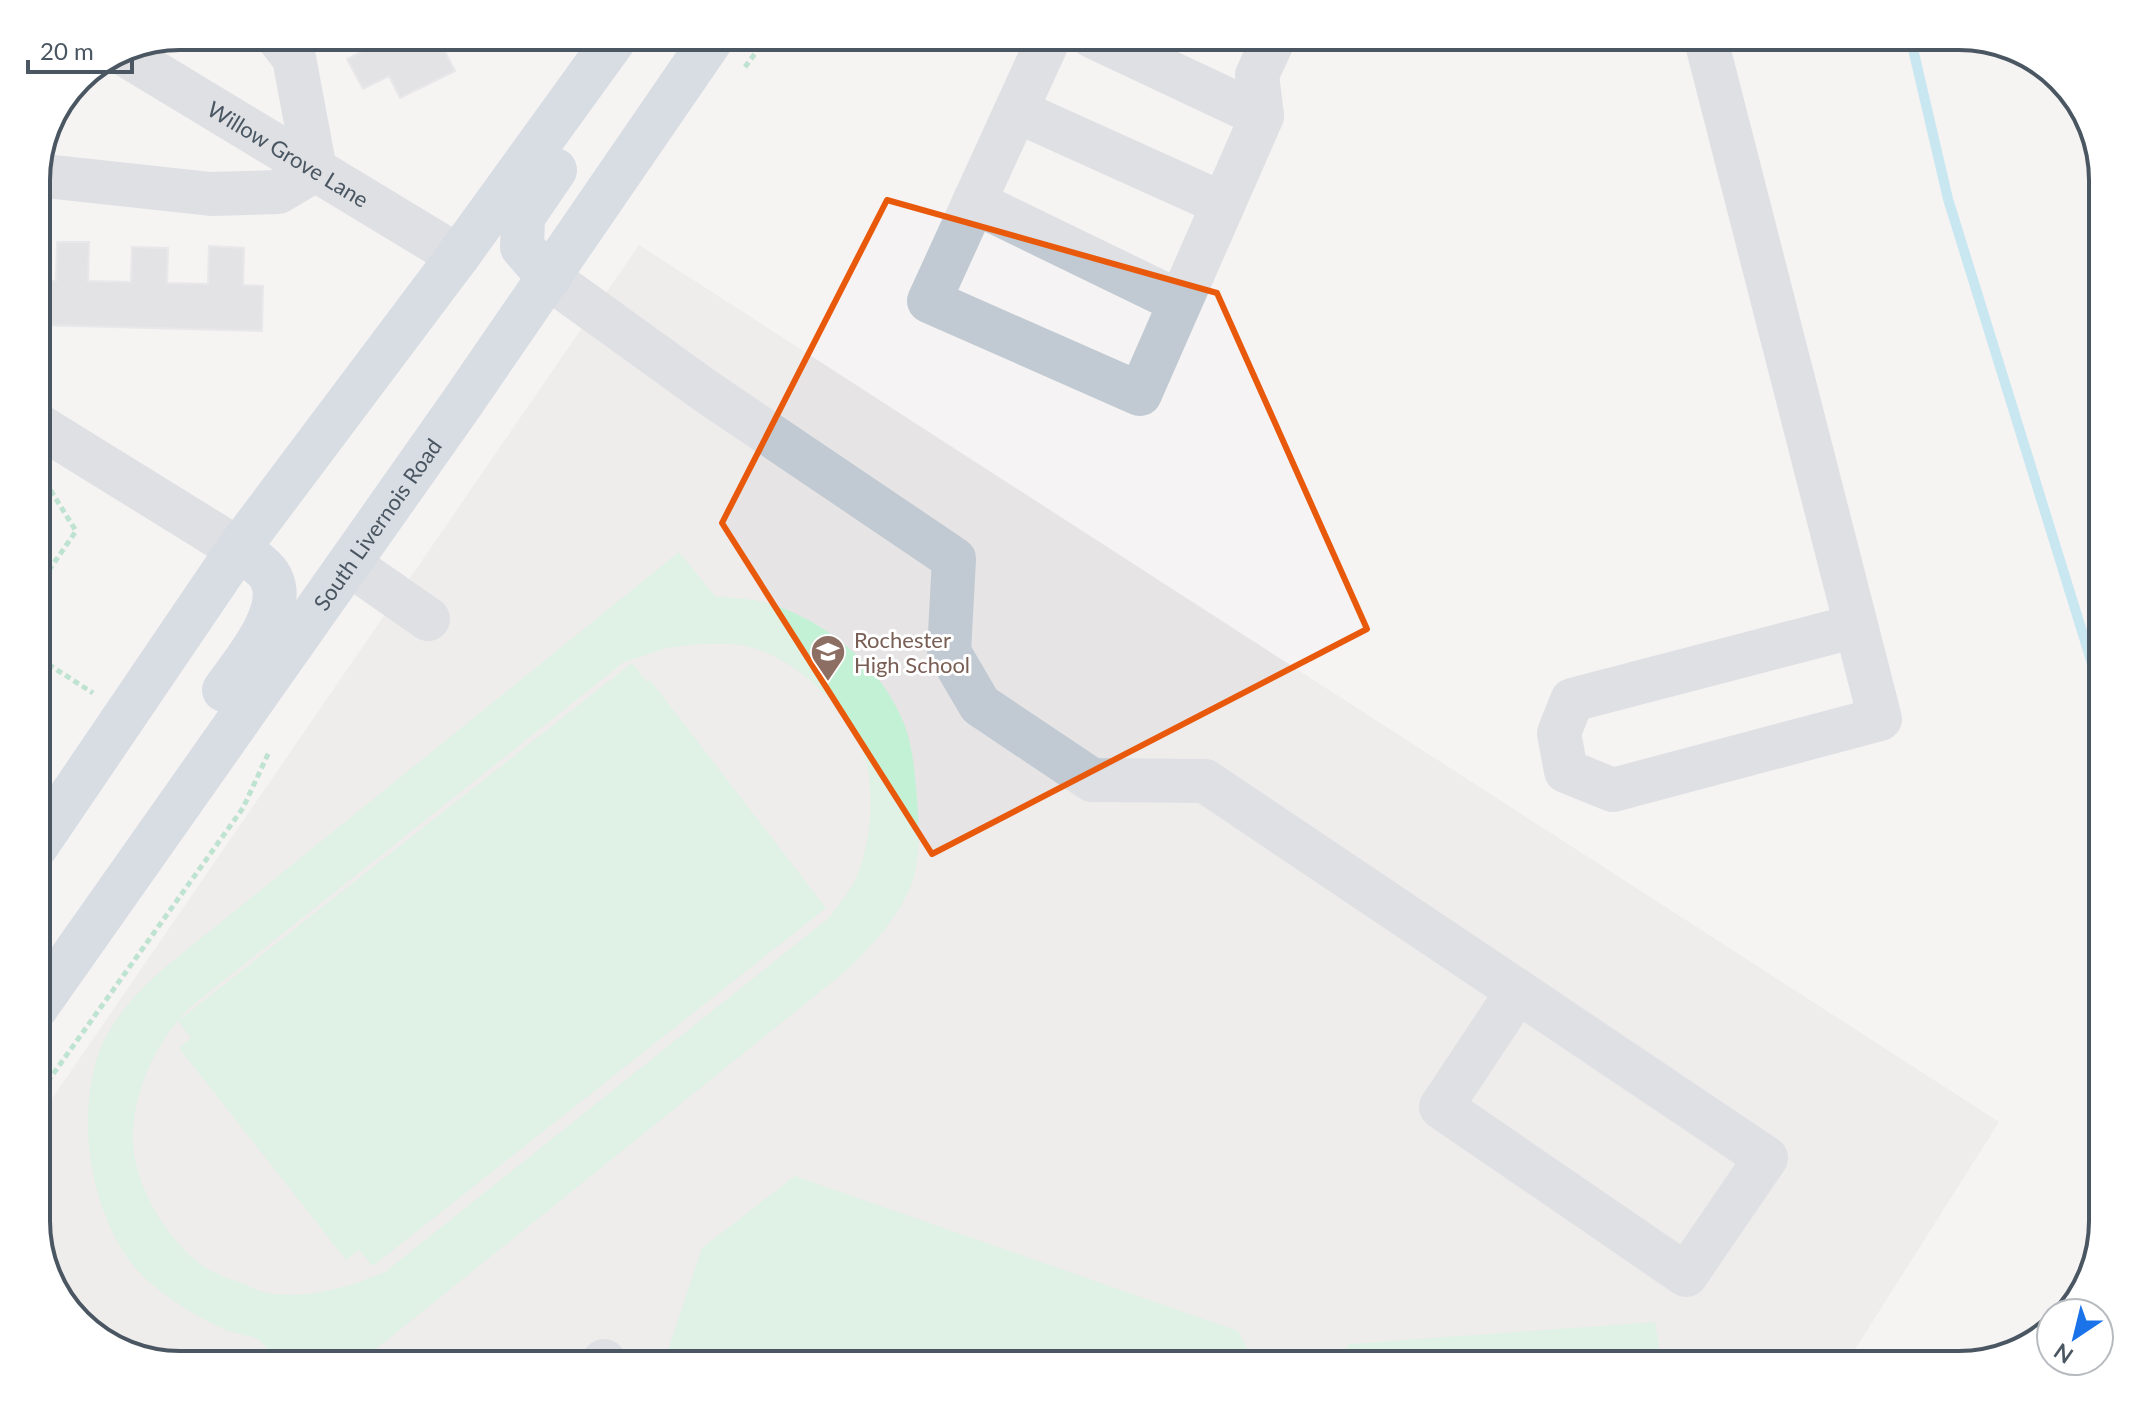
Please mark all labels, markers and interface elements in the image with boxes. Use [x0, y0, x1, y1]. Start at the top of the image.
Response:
scale bar [28, 24, 132, 74]
text: 20 m [40, 36, 94, 65]
street label: Willow Grove Lane [203, 94, 374, 212]
street label: South Livernois Road [307, 433, 447, 615]
place label: Rochester High School [854, 626, 970, 678]
school or university icon: Rochester High School [809, 633, 847, 683]
north arrow [2035, 1297, 2115, 1377]
text: N [2049, 1338, 2078, 1370]

